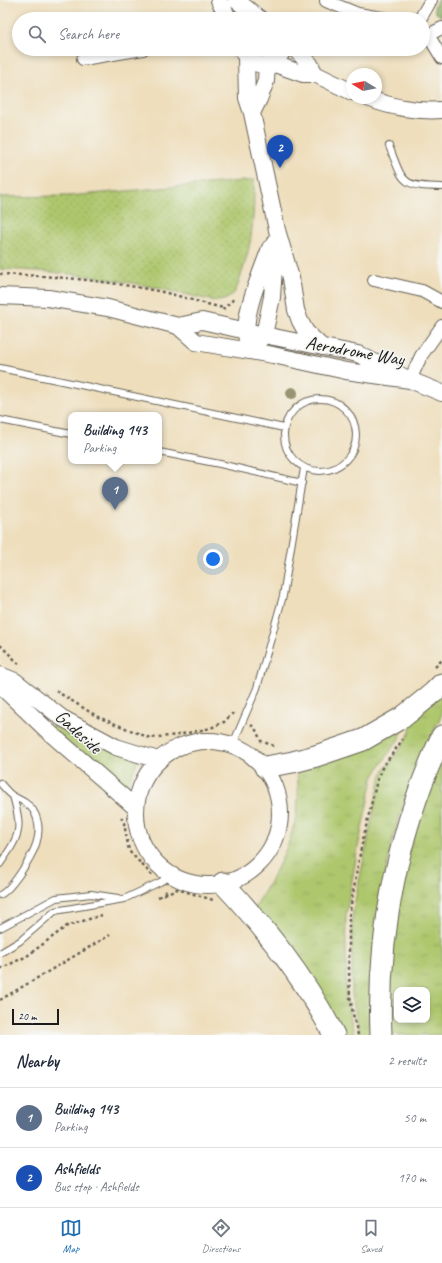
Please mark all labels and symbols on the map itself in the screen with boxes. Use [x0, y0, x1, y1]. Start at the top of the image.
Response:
north arrow [346, 68, 382, 104]
pin: 2 [267, 135, 293, 168]
street label: Aerodrome Way [304, 331, 407, 372]
pin: 1 [102, 477, 128, 510]
your location [203, 549, 223, 569]
street label: Gadeside [50, 704, 108, 760]
scale bar [12, 1007, 59, 1026]

